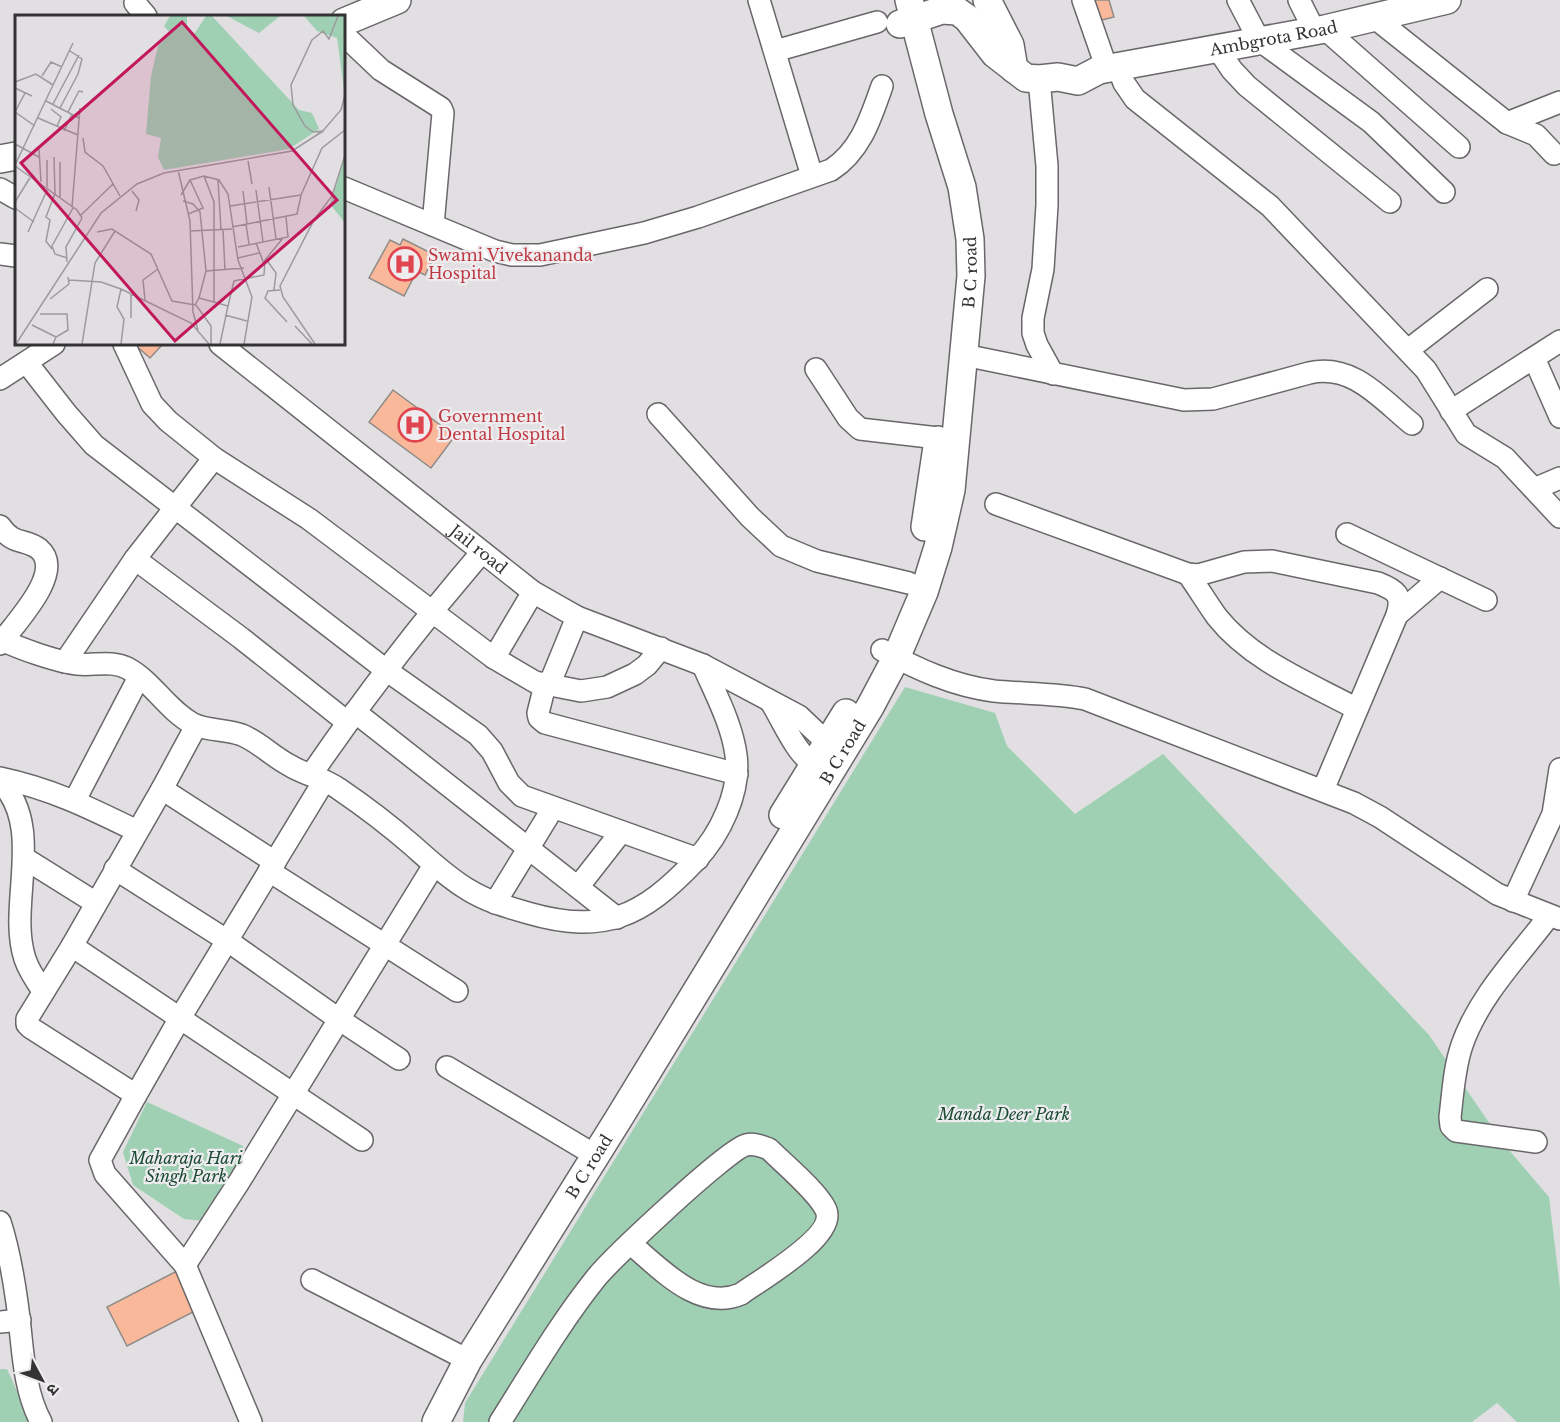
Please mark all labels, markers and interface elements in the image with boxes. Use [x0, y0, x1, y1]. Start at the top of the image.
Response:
inset map [15, 15, 345, 345]
street label: Ambgrota Road [1207, 16, 1340, 60]
street label: B C road [958, 236, 981, 309]
place label: Swami Vivekananda Hospital [428, 245, 593, 283]
hospital icon: Swami Vivekananda Hospital [387, 246, 423, 282]
place label: Government Dental Hospital [438, 406, 566, 444]
hospital icon: Government Dental Hospital [397, 407, 433, 443]
street label: Jail road [444, 519, 511, 578]
street label: B C road [815, 716, 870, 788]
park label: Manda Deer Park [937, 1104, 1070, 1124]
street label: B C road [561, 1130, 616, 1202]
park label: Maharaja Hari Singh Park [128, 1148, 243, 1186]
north arrow [12, 1350, 72, 1410]
text: उ [42, 1380, 64, 1400]

